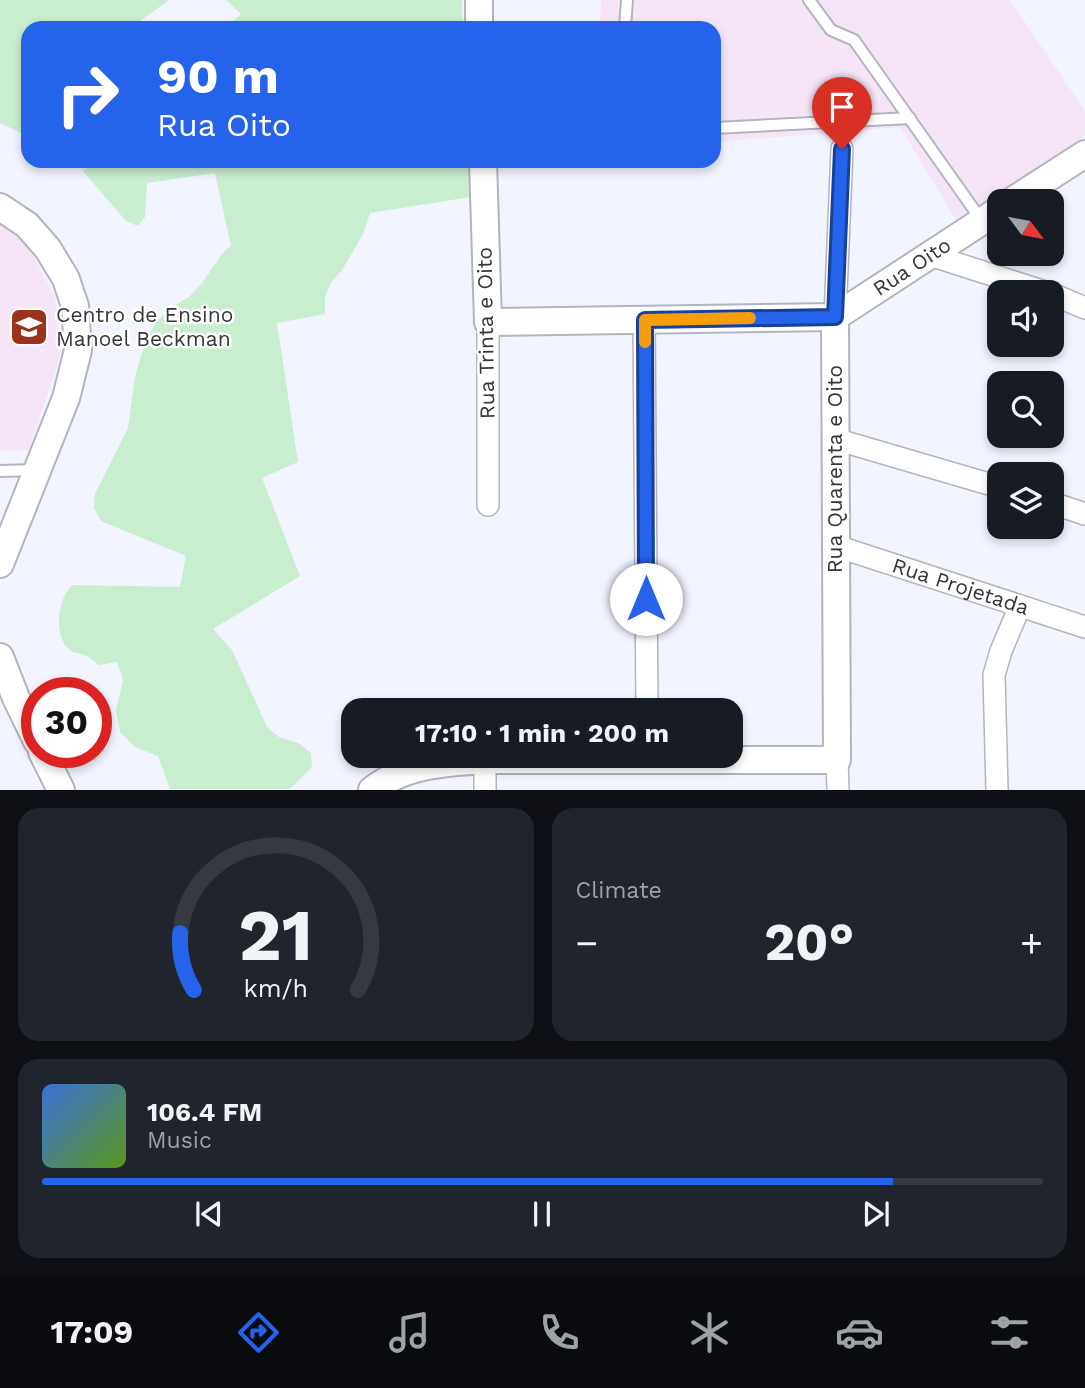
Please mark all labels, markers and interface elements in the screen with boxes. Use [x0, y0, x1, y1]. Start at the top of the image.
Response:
text: 90 m [157, 47, 279, 105]
icon: right [42, 49, 133, 140]
pin [812, 77, 872, 149]
icon: arrive [823, 88, 861, 126]
text: Rua Oito [157, 106, 291, 144]
north arrow [987, 189, 1064, 266]
map controls [987, 189, 1064, 539]
street label: Rua Oito [868, 232, 955, 301]
street label: Rua Trinta e Oito [471, 247, 500, 419]
button: sound [987, 280, 1064, 357]
place label: Centro de Ensino Manoel Beckman [56, 302, 233, 351]
school or university icon: Centro de Ensino Manoel Beckman [8, 306, 50, 348]
street label: Rua Quarenta e Oito [822, 365, 847, 573]
button: search [987, 371, 1064, 448]
button: layers [987, 462, 1064, 539]
street label: Rua Projetada [889, 552, 1032, 620]
position arrow [609, 562, 683, 636]
speed limit sign: 30 [21, 677, 112, 768]
text: 17:10 · 1 min · 200 m [415, 718, 669, 748]
text: Climate [576, 877, 662, 904]
text: 21 [238, 893, 313, 979]
text: 20° [764, 912, 854, 973]
text: − [576, 921, 598, 965]
text: + [1020, 921, 1043, 965]
text: km/h [244, 974, 308, 1003]
text: 106.4 FM [147, 1097, 262, 1127]
text: Music [147, 1127, 212, 1154]
icon: previous [190, 1195, 228, 1233]
icon: pause [523, 1195, 561, 1233]
icon: next [857, 1195, 895, 1233]
icon: directions [234, 1308, 283, 1357]
icon: music [385, 1308, 434, 1357]
icon: phone [535, 1308, 584, 1357]
icon: climate [685, 1308, 734, 1357]
icon: car [835, 1308, 884, 1357]
icon: filters [985, 1308, 1034, 1357]
text: 17:09 [51, 1313, 133, 1351]

